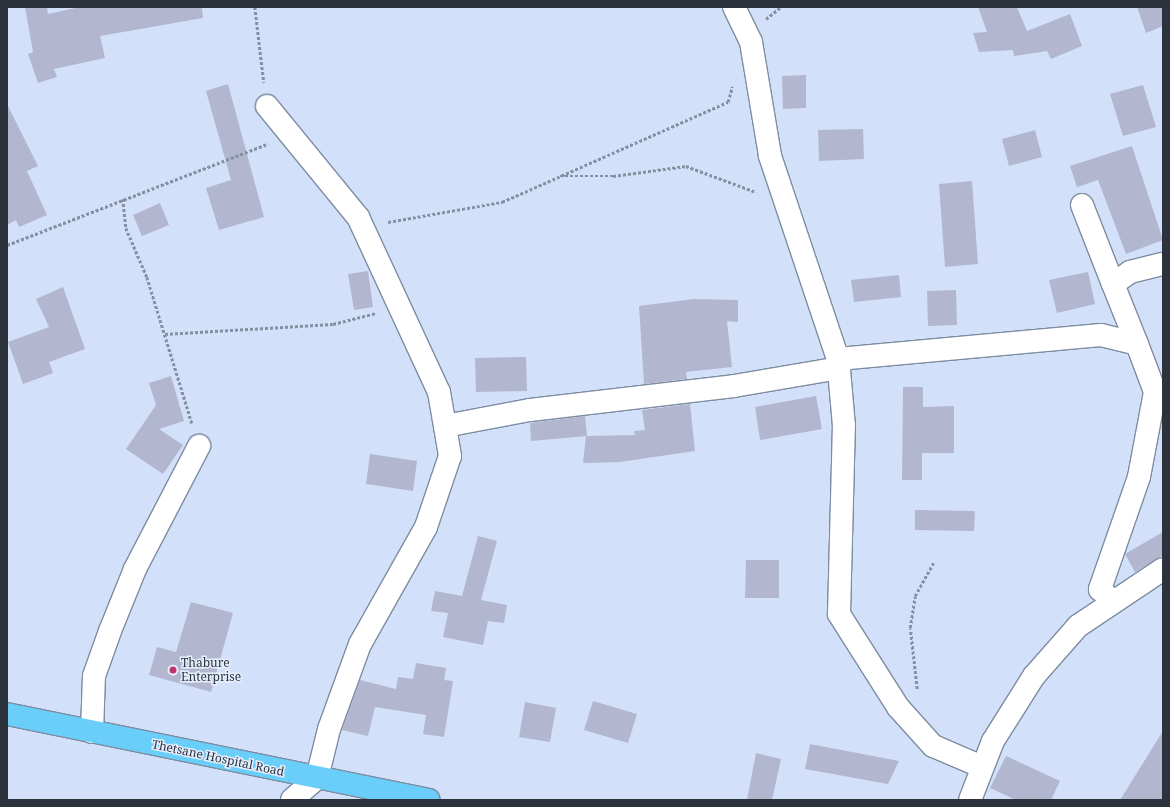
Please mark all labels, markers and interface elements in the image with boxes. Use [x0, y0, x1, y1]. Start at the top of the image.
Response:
place label: Thabure Enterprise [181, 656, 241, 684]
marker: Thabure Enterprise [168, 665, 178, 675]
street label: Thetsane Hospital Road [151, 737, 285, 779]

